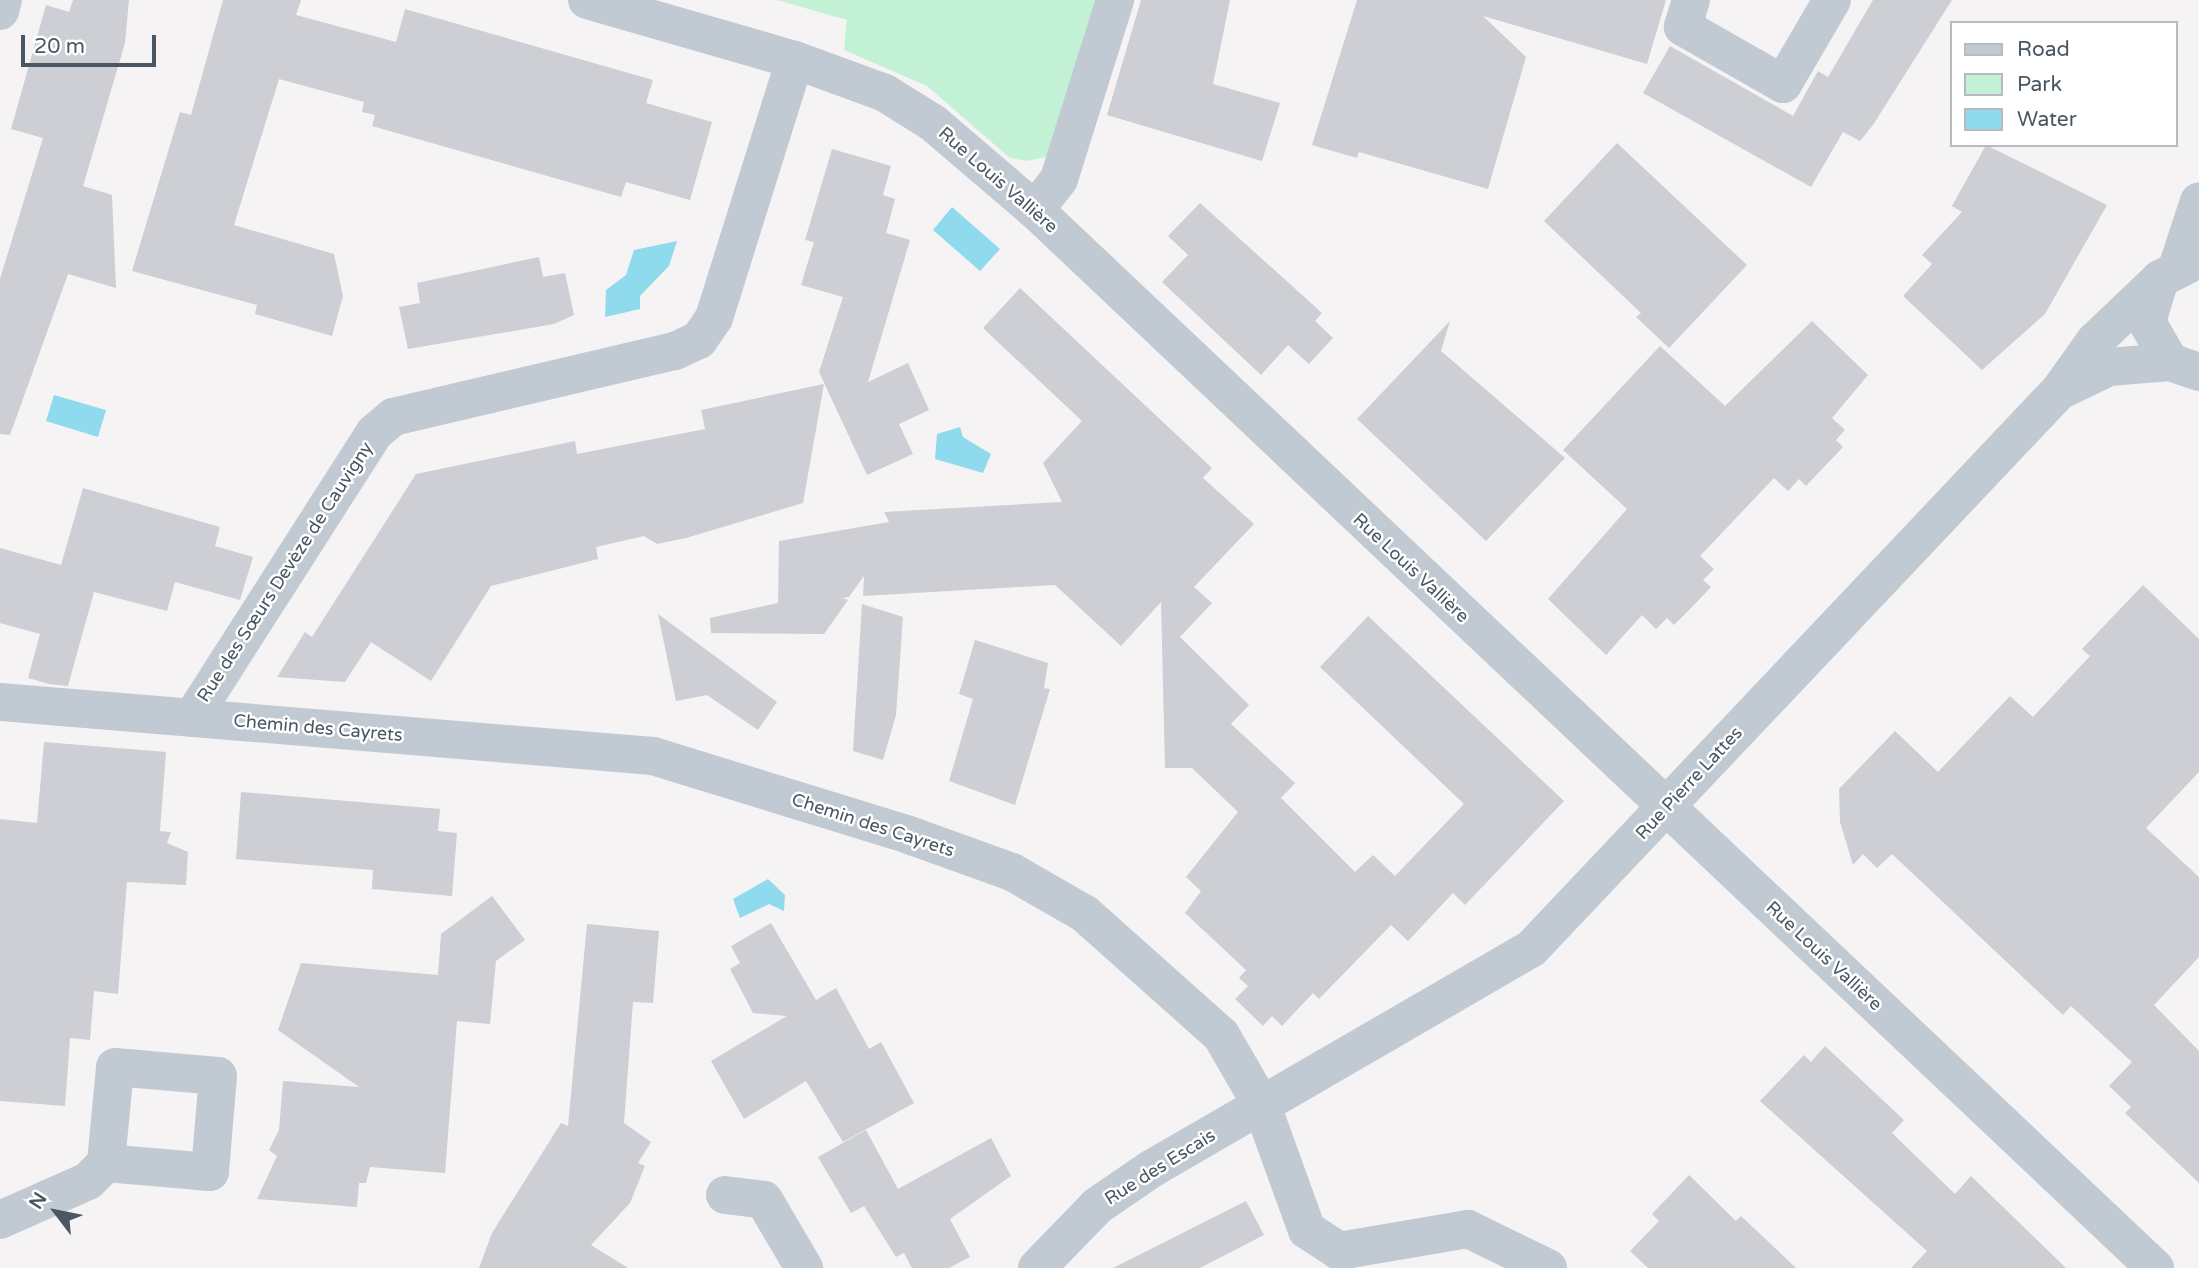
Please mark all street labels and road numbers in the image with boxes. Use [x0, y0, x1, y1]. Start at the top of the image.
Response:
street label: Rue Louis Vallière [934, 122, 1062, 238]
street label: Rue des Sœurs Devèze de Cauvigny [193, 438, 377, 706]
street label: Rue Louis Vallière [1348, 509, 1474, 627]
street label: Chemin des Cayrets [233, 710, 403, 746]
street label: Rue Pierre Lattes [1631, 722, 1747, 844]
street label: Chemin des Cayrets [789, 789, 957, 861]
street label: Rue Louis Vallière [1761, 897, 1887, 1015]
street label: Rue des Escais [1101, 1124, 1219, 1210]

